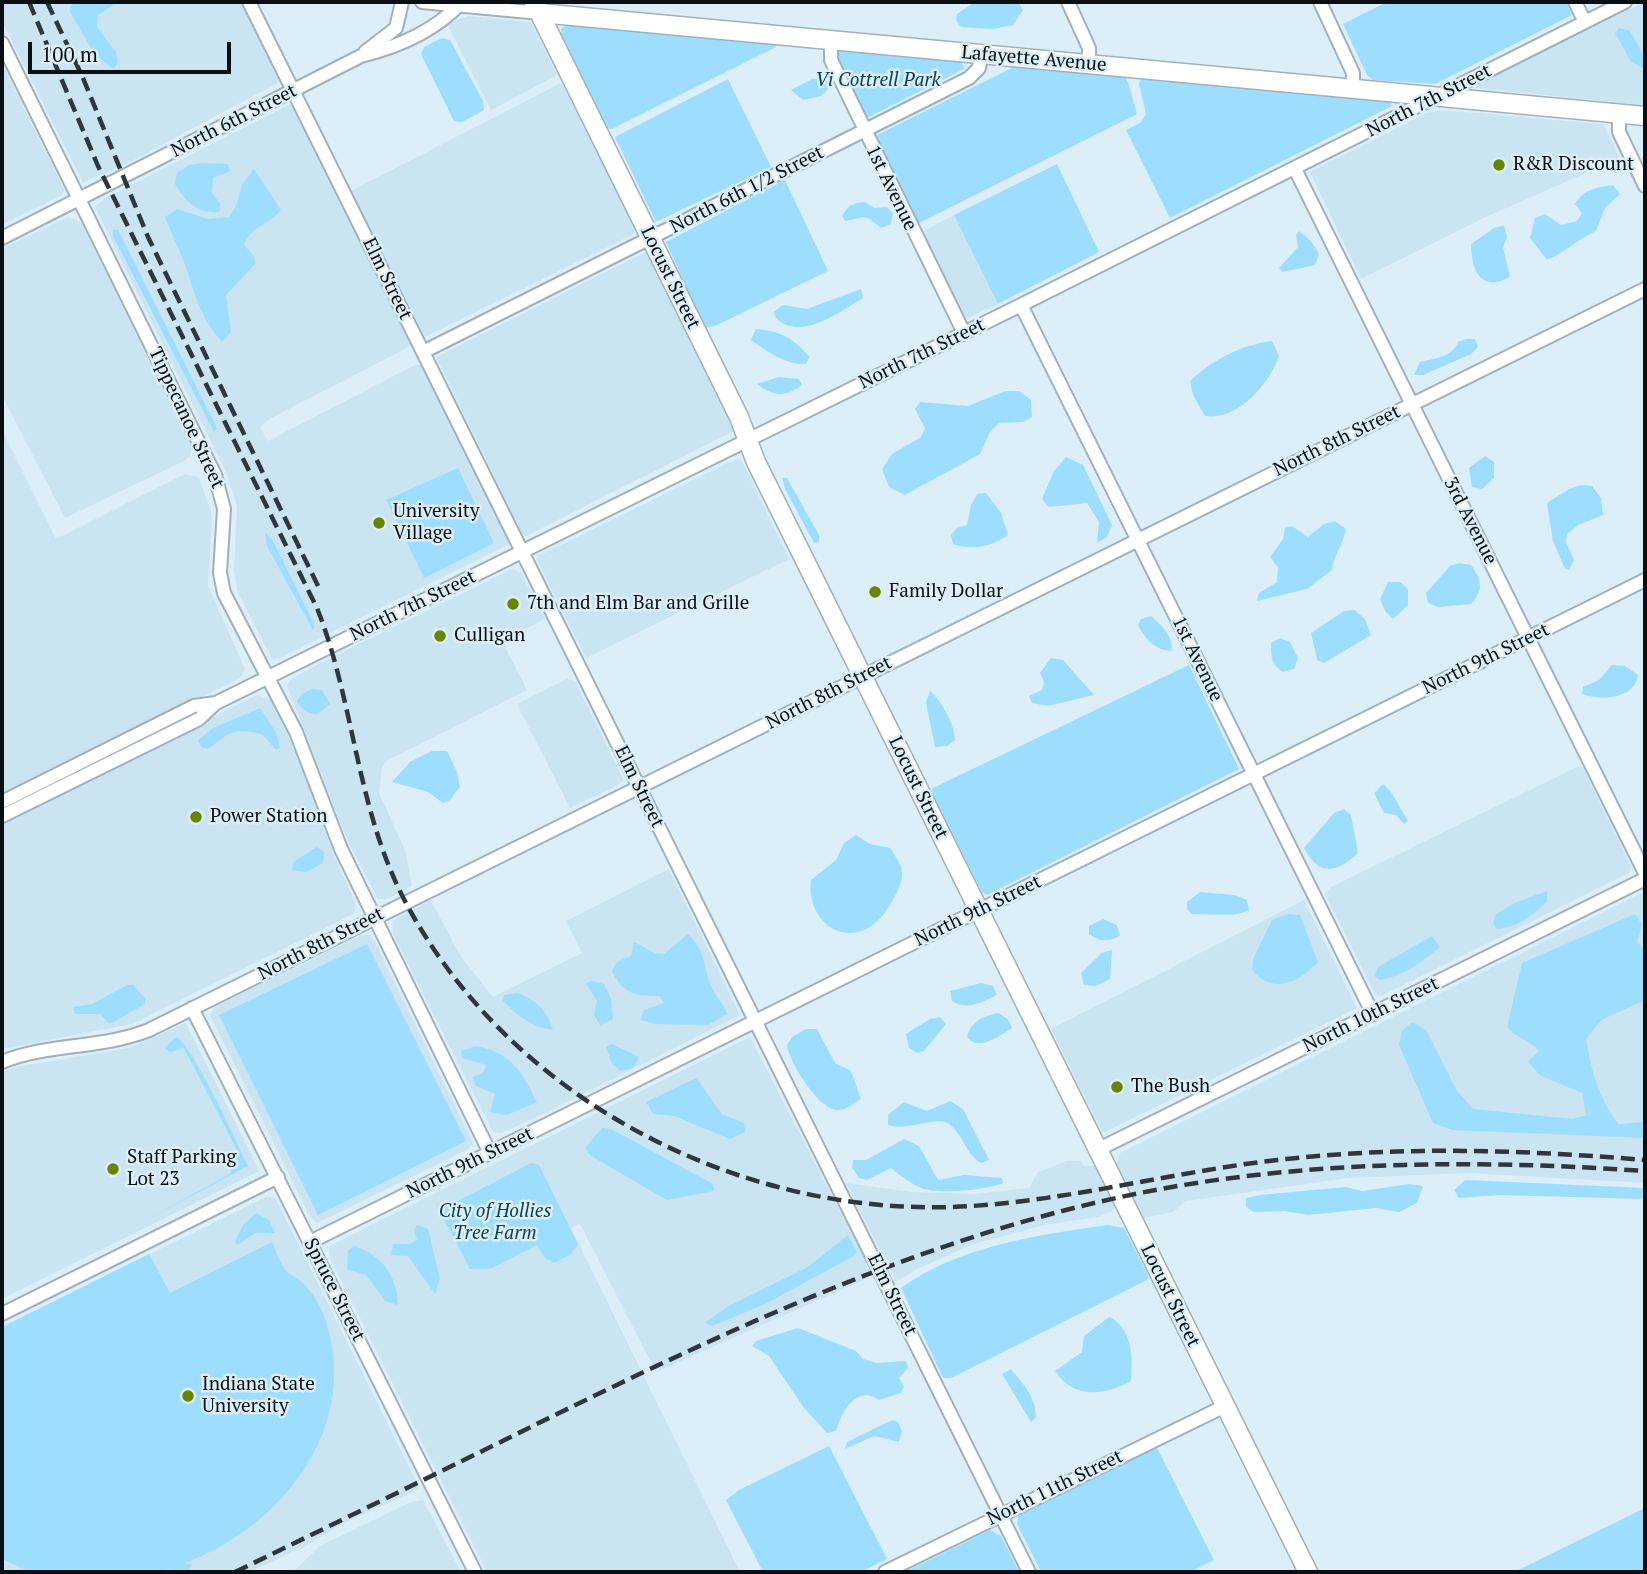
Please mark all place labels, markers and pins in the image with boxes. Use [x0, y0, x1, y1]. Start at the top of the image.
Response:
place label: R&R Discount [1513, 154, 1634, 176]
marker: R&R Discount [1491, 157, 1507, 173]
place label: University Village [393, 501, 479, 545]
marker: University Village [371, 515, 387, 531]
place label: Family Dollar [889, 581, 1003, 603]
marker: Family Dollar [867, 584, 883, 600]
place label: 7th and Elm Bar and Grille [527, 593, 749, 615]
marker: 7th and Elm Bar and Grille [505, 596, 521, 612]
place label: Culligan [454, 625, 525, 647]
marker: Culligan [432, 628, 448, 644]
place label: Power Station [210, 806, 327, 828]
marker: Power Station [188, 809, 204, 825]
place label: The Bush [1131, 1076, 1210, 1098]
marker: The Bush [1109, 1079, 1125, 1095]
place label: Staff Parking Lot 23 [127, 1147, 236, 1191]
marker: Staff Parking Lot 23 [105, 1161, 121, 1177]
place label: Indiana State University [202, 1374, 315, 1418]
marker: Indiana State University [180, 1388, 196, 1404]

